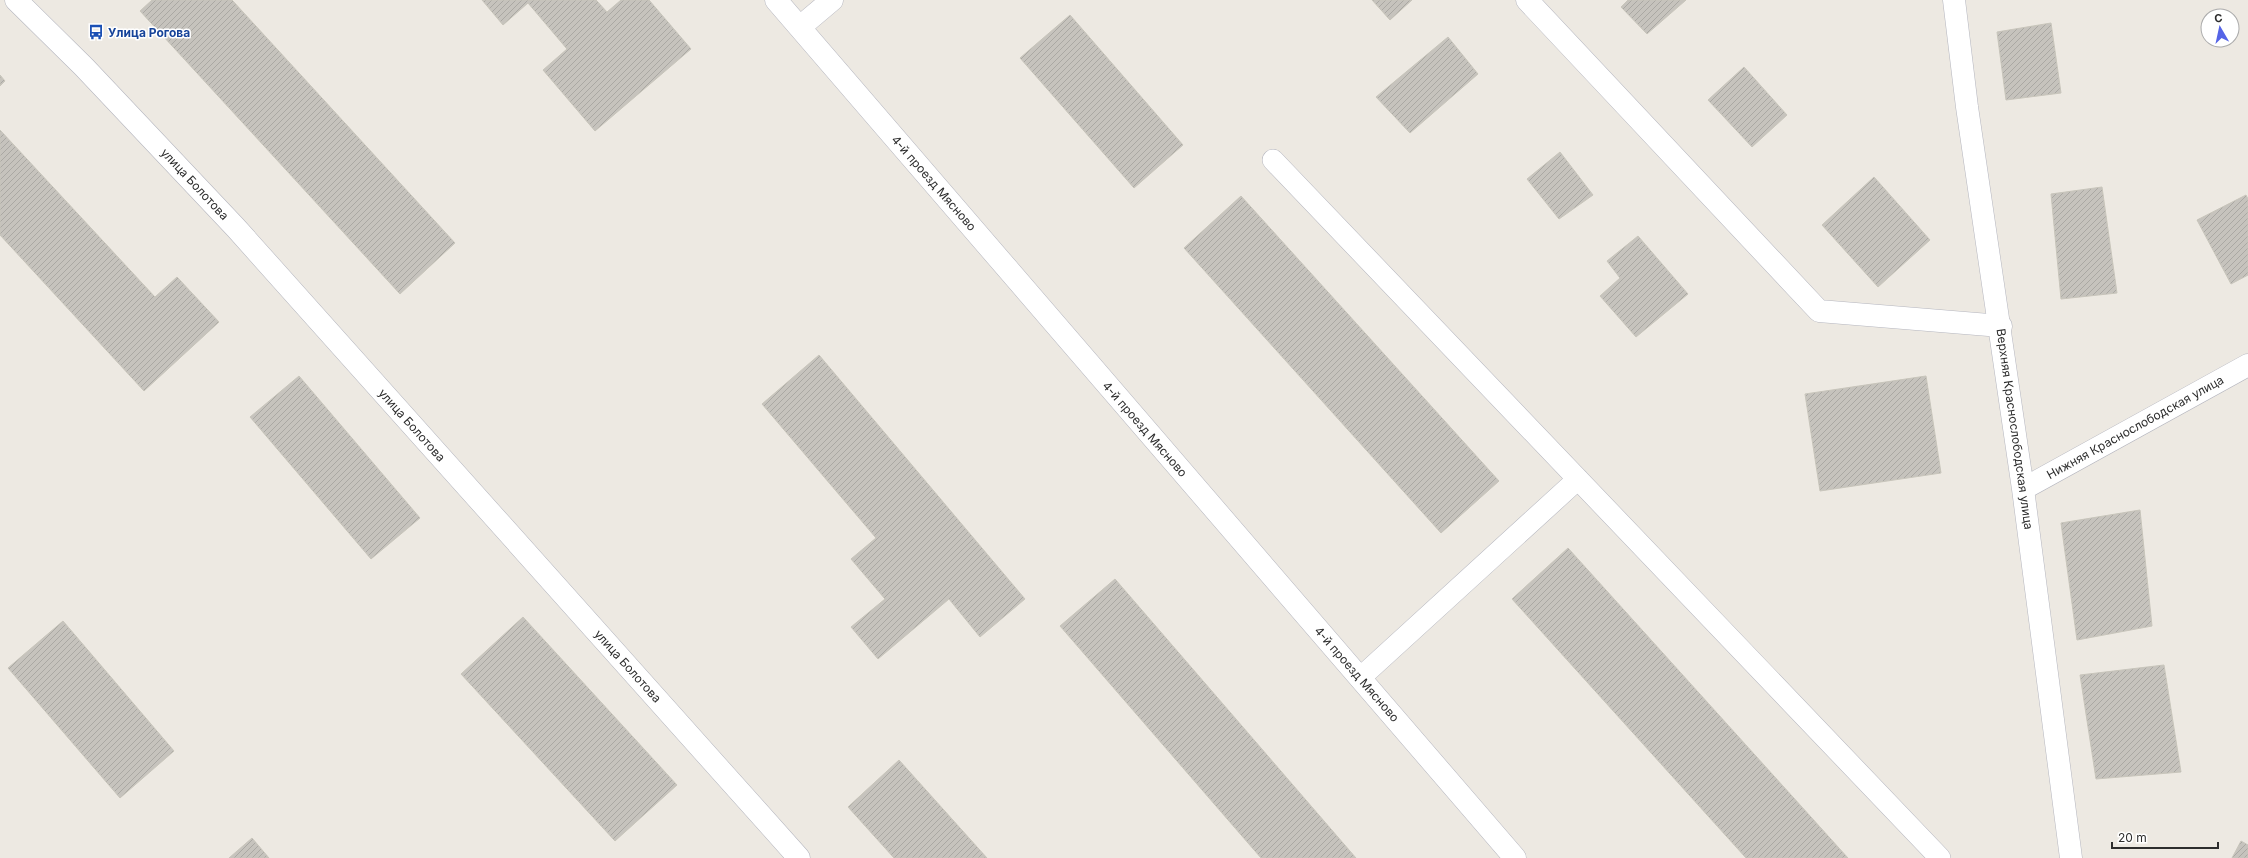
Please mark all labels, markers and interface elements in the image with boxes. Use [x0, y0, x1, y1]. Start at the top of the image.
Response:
north arrow [2200, 8, 2240, 48]
text: С [2213, 11, 2224, 26]
bus stop icon: Улица Рогова [87, 23, 105, 41]
place label: Улица Рогова [108, 25, 190, 40]
street label: 4-й проезд Мясново [888, 132, 980, 234]
street label: улица Болотова [158, 145, 232, 223]
street label: Верхняя Краснослободская улица [1993, 328, 2037, 530]
street label: Нижняя Краснослободская улица [2044, 372, 2226, 482]
street label: 4-й проезд Мясново [1099, 378, 1191, 480]
street label: улица Болотова [375, 386, 449, 464]
street label: 4-й проезд Мясново [1311, 623, 1403, 725]
street label: улица Болотова [591, 627, 665, 705]
scale bar [2112, 824, 2218, 850]
text: 20 m [2118, 830, 2147, 845]

